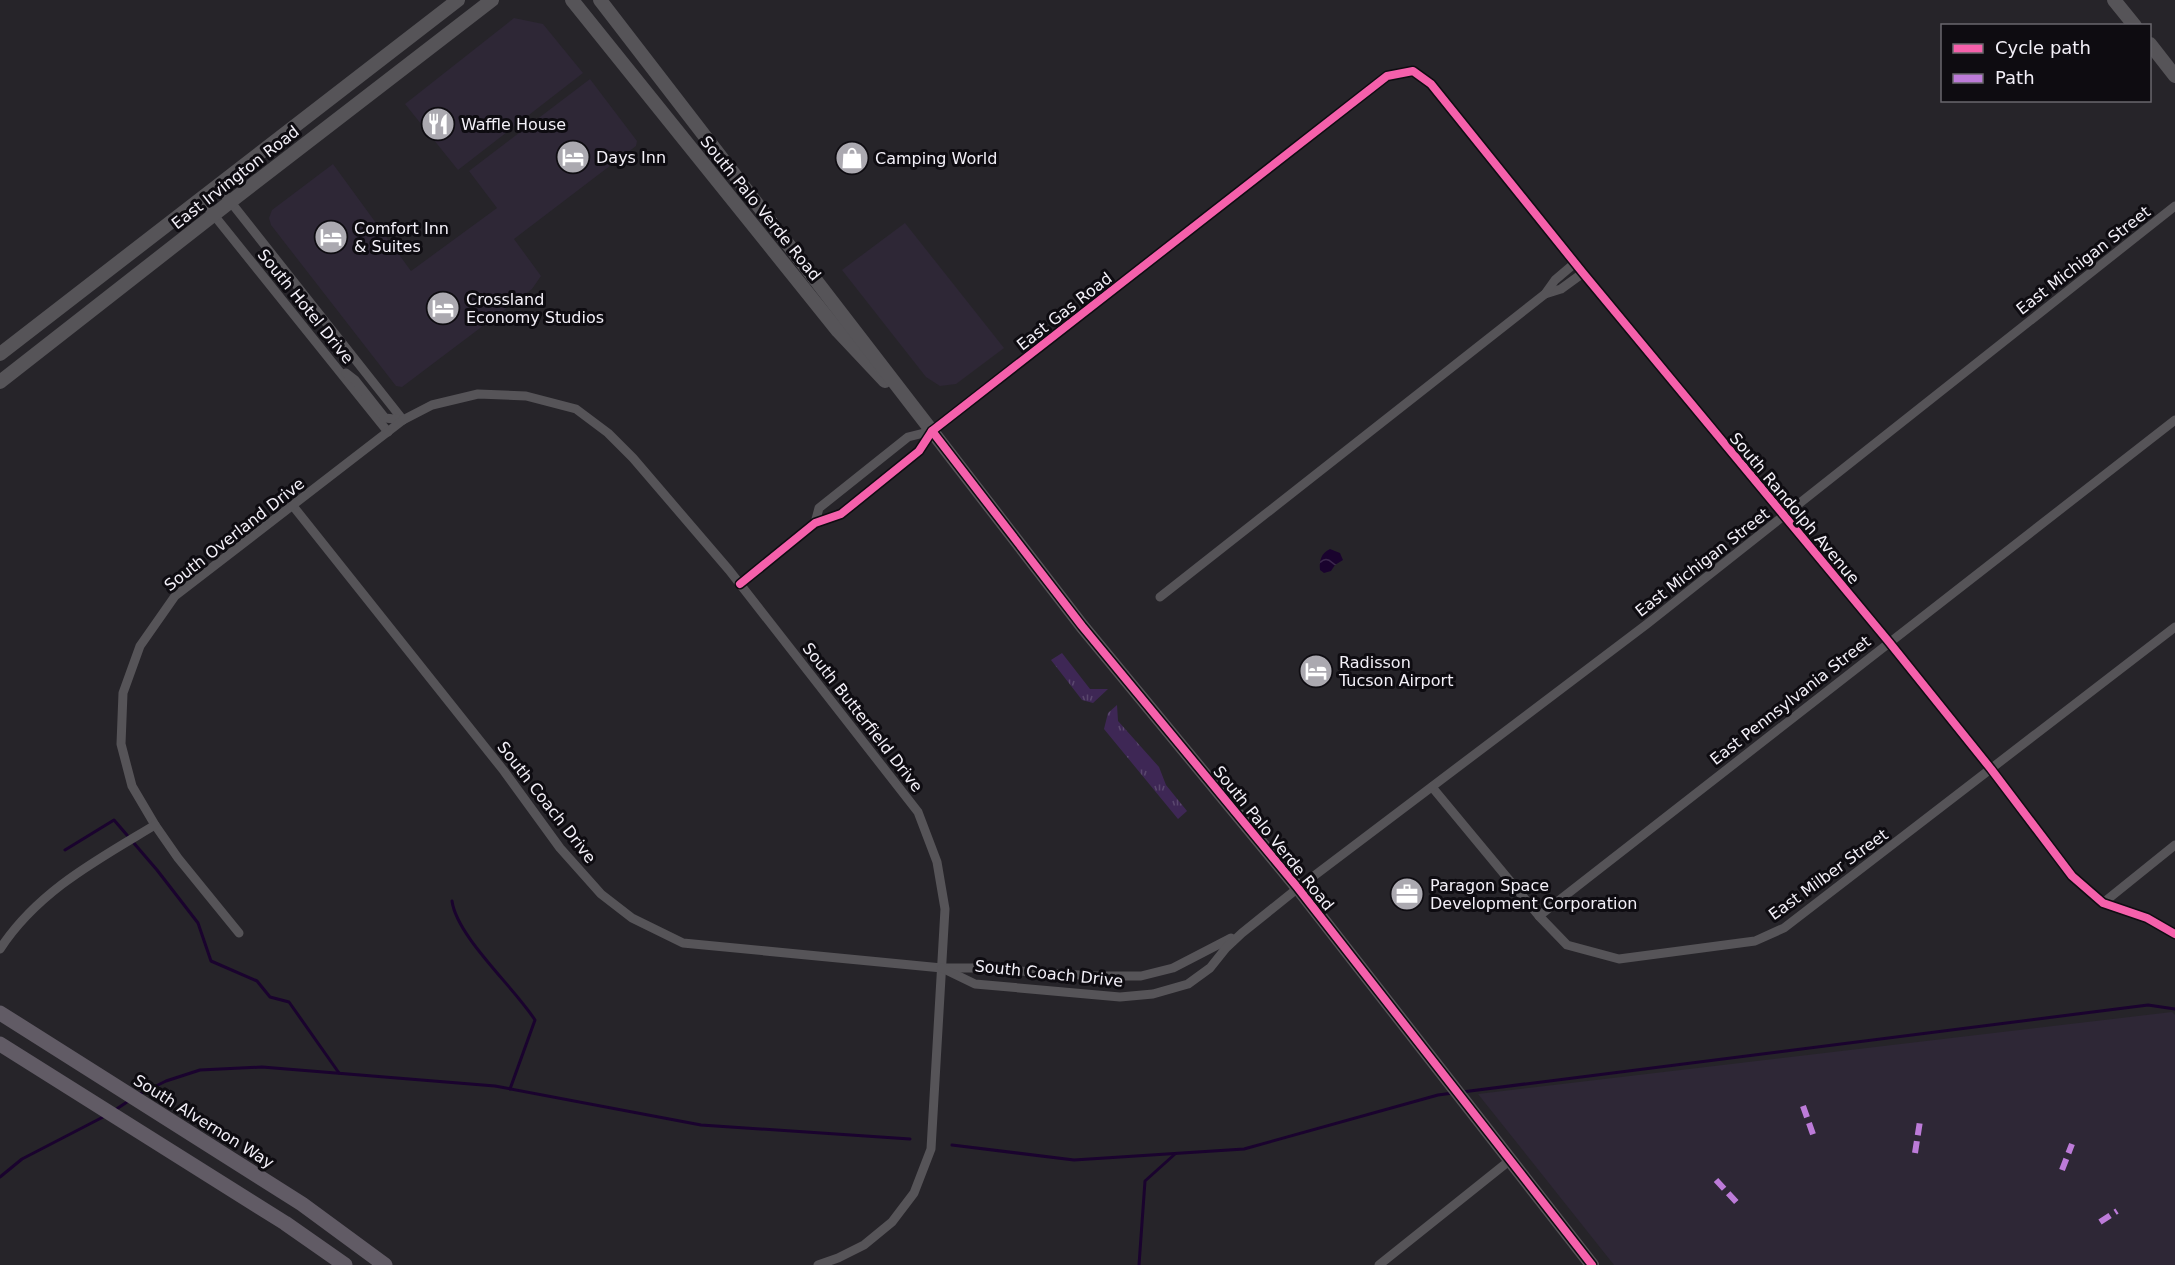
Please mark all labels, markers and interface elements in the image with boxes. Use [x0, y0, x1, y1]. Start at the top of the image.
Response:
legend [1941, 24, 2151, 102]
text: Cycle path [1995, 37, 2091, 58]
text: Path [1995, 67, 2035, 88]
restaurant icon: Waffle House [420, 106, 456, 142]
place label: Waffle House [461, 115, 566, 134]
street label: East Irvington Road [168, 122, 303, 233]
street label: South Palo Verde Road [696, 132, 825, 285]
hotel icon: Days Inn [555, 139, 591, 175]
shop icon: Camping World [834, 140, 870, 176]
place label: Days Inn [596, 148, 666, 167]
place label: Camping World [875, 149, 997, 168]
street label: East Michigan Street [2012, 202, 2154, 319]
hotel icon: Comfort Inn & Suites [313, 219, 349, 255]
place label: Comfort Inn & Suites [354, 219, 449, 256]
street label: South Hotel Drive [254, 245, 358, 367]
street label: East Gas Road [1013, 268, 1116, 354]
hotel icon: Crossland Economy Studios [425, 290, 461, 326]
place label: Crossland Economy Studios [466, 290, 604, 327]
street label: South Randolph Avenue [1726, 429, 1863, 588]
street label: South Overland Drive [161, 474, 308, 595]
street label: East Michigan Street [1631, 504, 1773, 621]
street label: East Pennsylvania Street [1706, 632, 1874, 769]
street label: South Butterfield Drive [798, 639, 927, 796]
hotel icon: Radisson Tucson Airport [1298, 653, 1334, 689]
place label: Radisson Tucson Airport [1338, 653, 1453, 690]
street label: South Coach Drive [493, 738, 600, 867]
street label: South Palo Verde Road [1209, 762, 1338, 915]
street label: East Milber Street [1765, 825, 1892, 924]
office icon: Paragon Space Development Corporation [1389, 876, 1425, 912]
place label: Paragon Space Development Corporation [1430, 876, 1637, 913]
street label: South Coach Drive [974, 956, 1124, 991]
street label: South Alvernon Way [130, 1070, 277, 1172]

